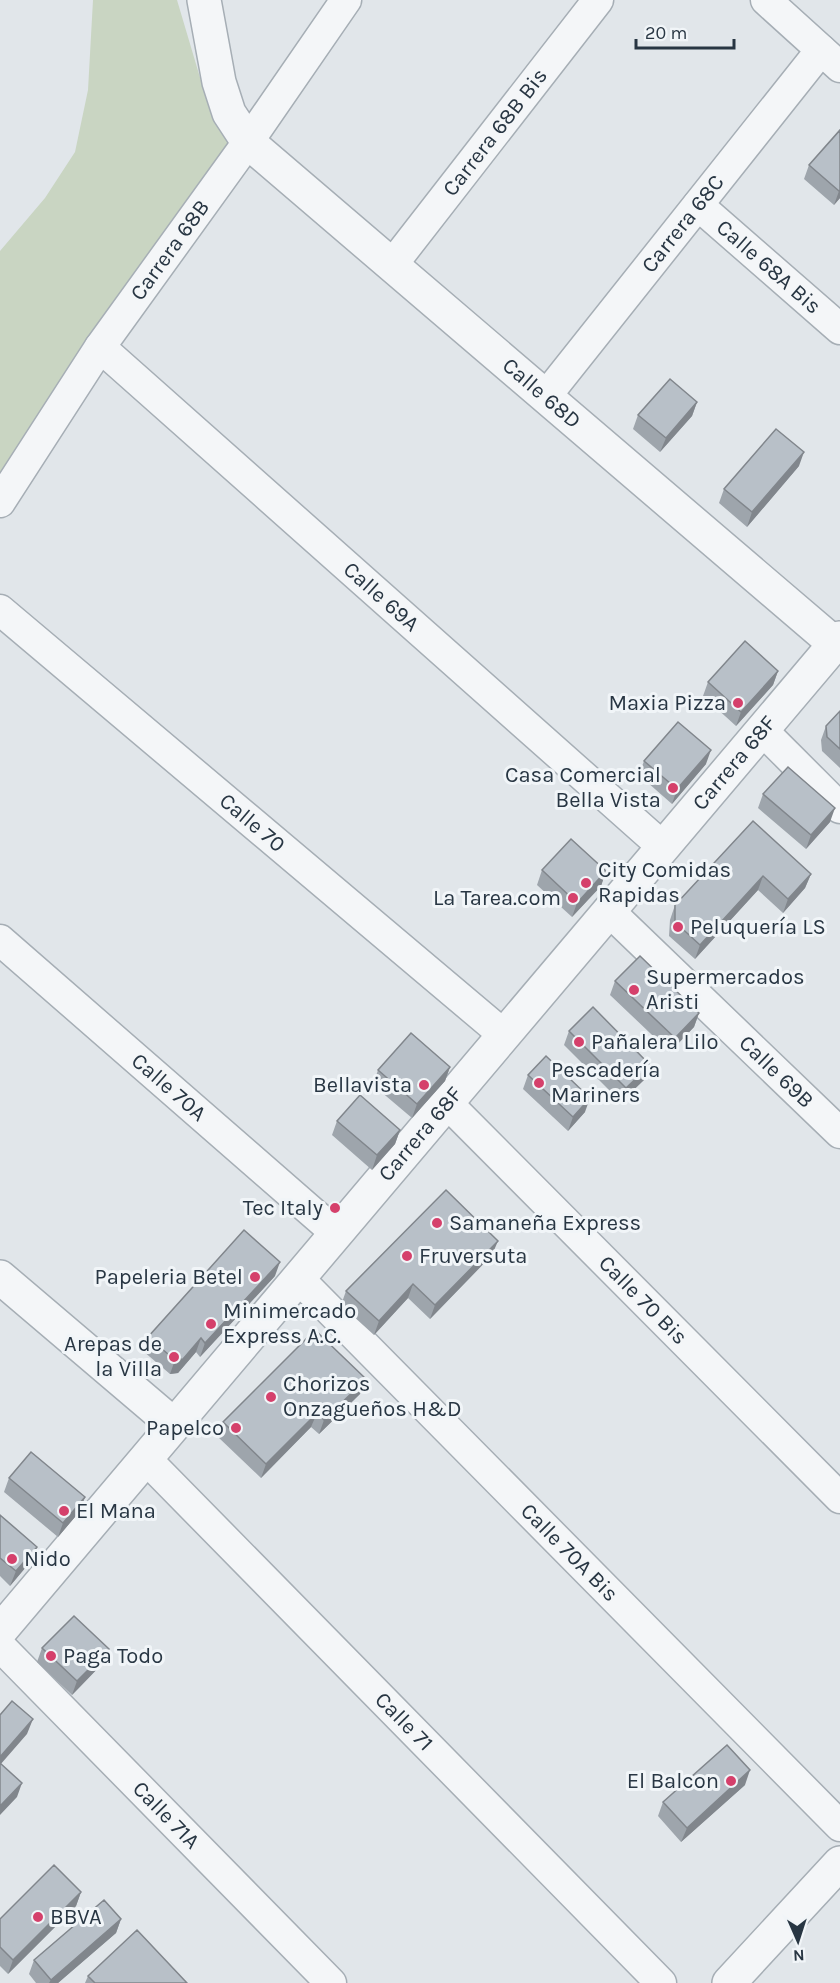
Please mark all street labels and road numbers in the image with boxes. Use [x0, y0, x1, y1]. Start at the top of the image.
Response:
street label: Carrera 68B Bis [437, 63, 553, 202]
street label: Carrera 68C [636, 170, 730, 278]
street label: Carrera 68B [125, 195, 215, 306]
street label: Calle 68A Bis [711, 214, 826, 319]
street label: Calle 68D [497, 352, 586, 434]
street label: Calle 69A [338, 556, 425, 637]
street label: Carrera 68F [687, 710, 782, 816]
street label: Calle 70 [214, 788, 290, 858]
street label: Calle 69B [734, 1030, 819, 1114]
street label: Calle 70A [126, 1048, 212, 1127]
street label: Carrera 68F [373, 1081, 468, 1187]
street label: Calle 70 Bis [593, 1250, 693, 1350]
street label: Calle 70A Bis [515, 1498, 624, 1607]
street label: Calle 71 [369, 1687, 439, 1756]
street label: Calle 71A [127, 1776, 205, 1855]

